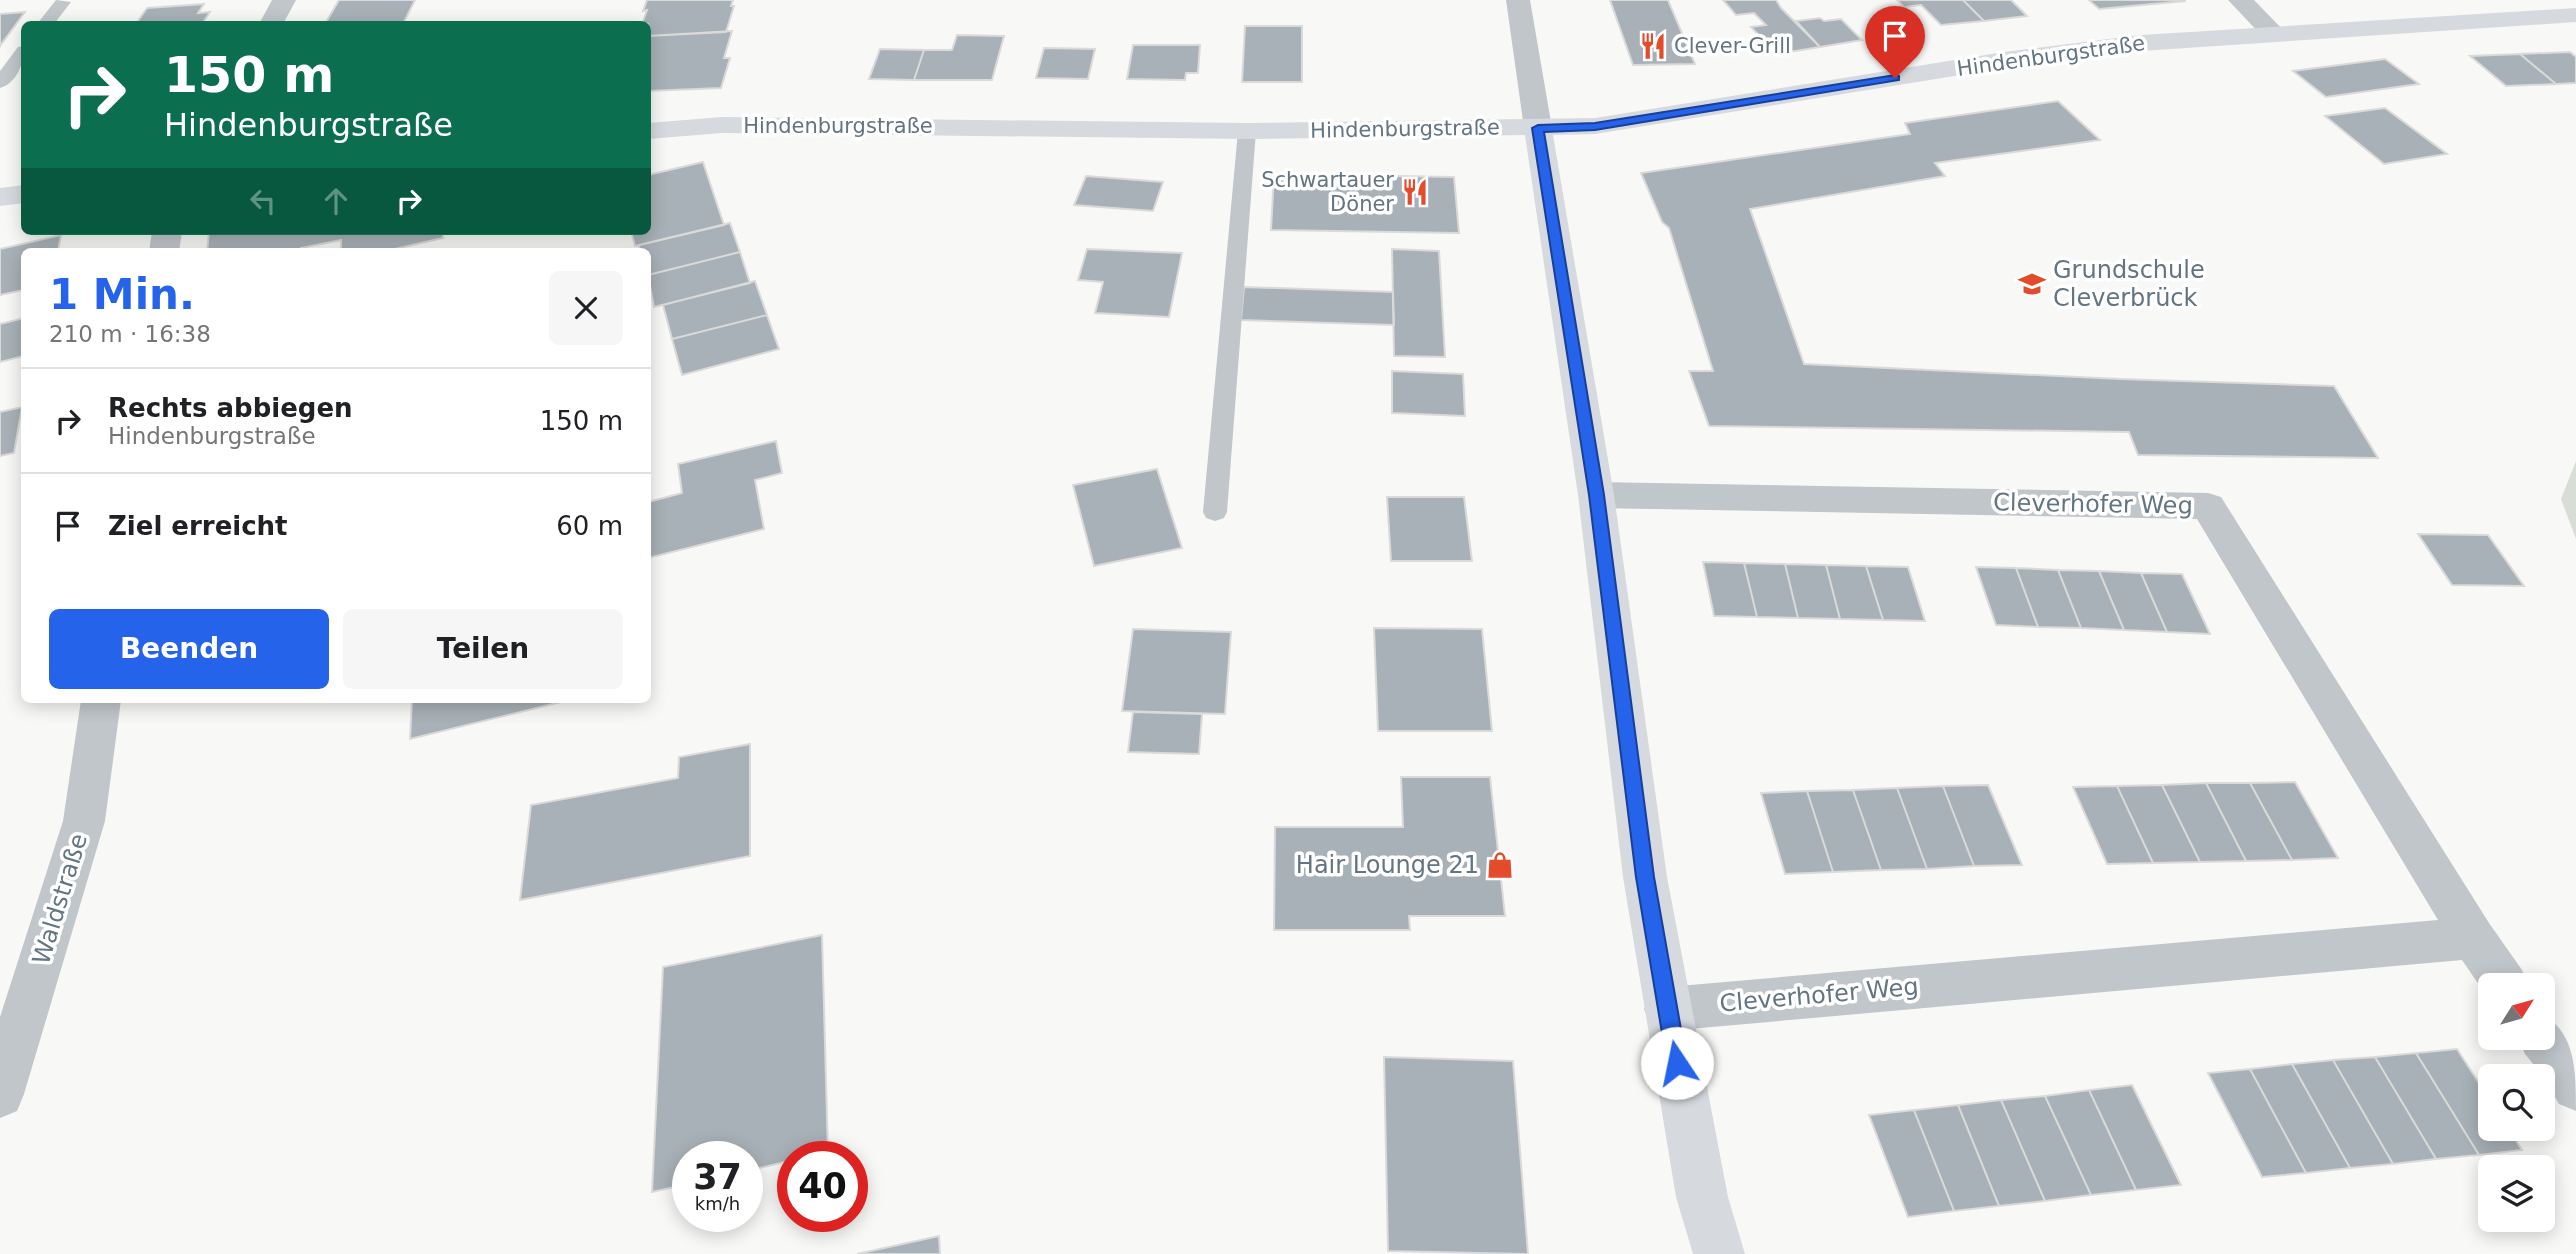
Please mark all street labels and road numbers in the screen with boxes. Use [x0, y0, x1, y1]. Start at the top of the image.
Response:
street label: Hindenburgstraße [1955, 31, 2147, 81]
street label: Hindenburgstraße [743, 114, 933, 138]
street label: Hindenburgstraße [1310, 115, 1500, 143]
street label: Cleverhofer Weg [1993, 488, 2193, 520]
street label: Waldstraße [27, 830, 93, 968]
street label: Cleverhofer Weg [1718, 972, 1920, 1018]

